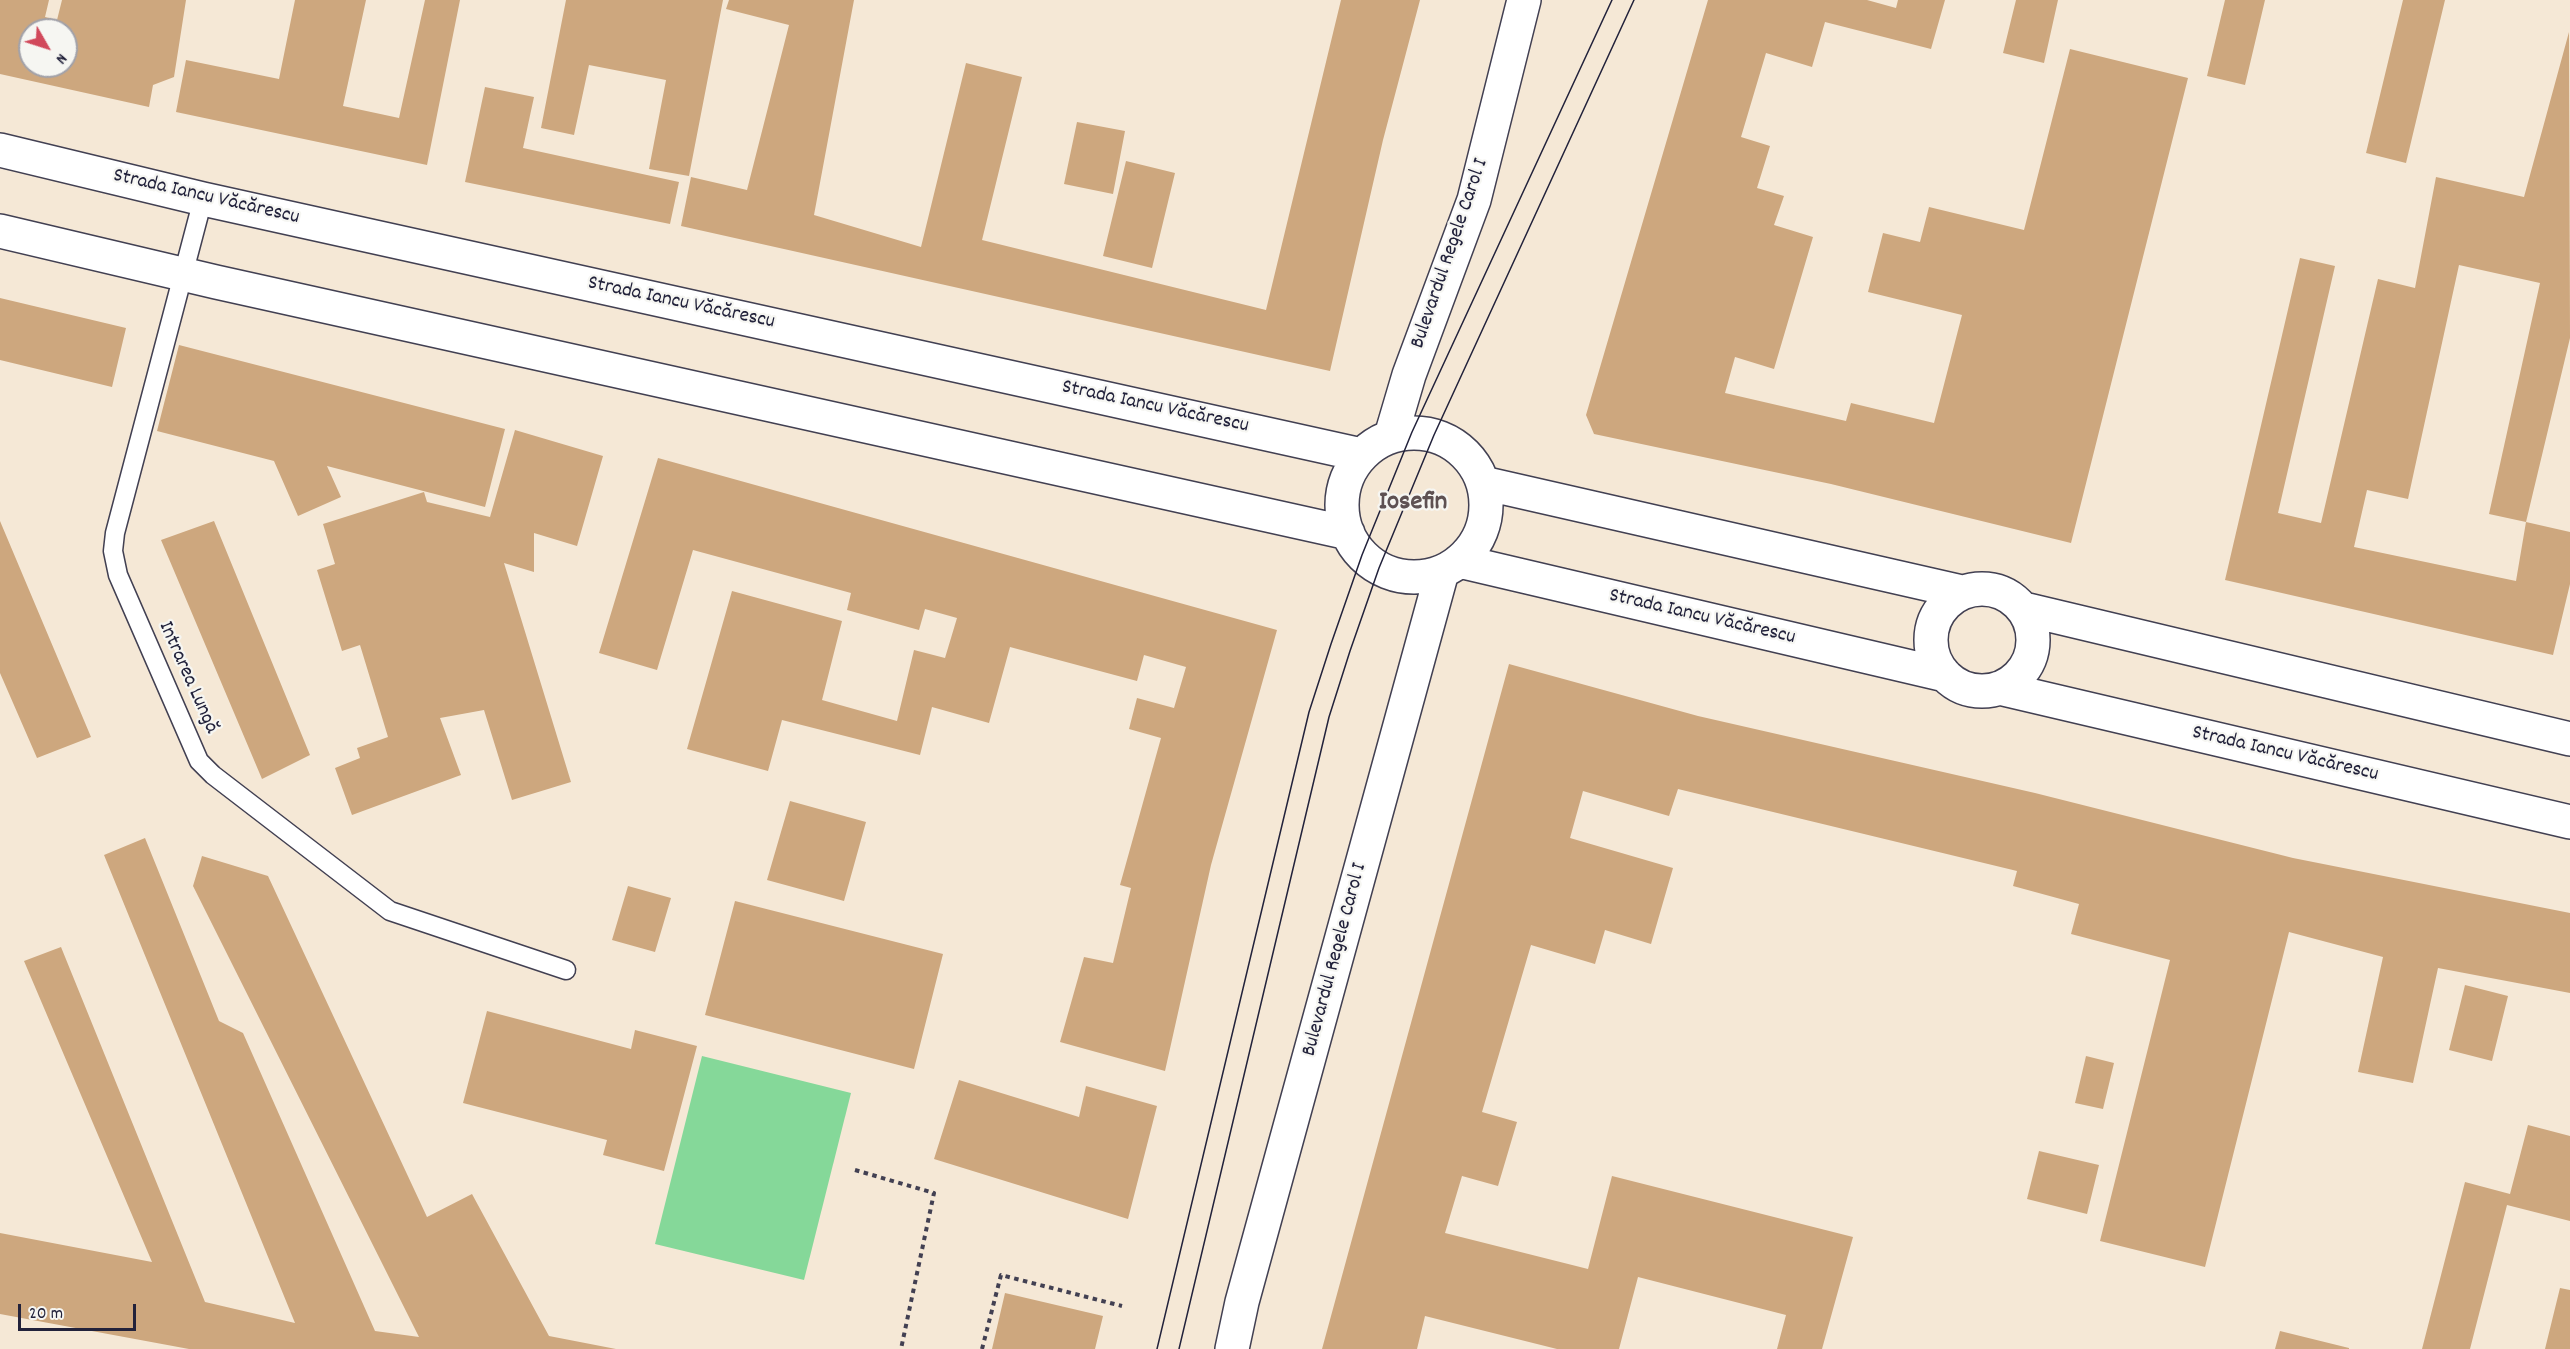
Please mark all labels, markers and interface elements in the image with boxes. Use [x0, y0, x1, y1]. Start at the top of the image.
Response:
north arrow [18, 18, 78, 78]
text: N [49, 48, 72, 69]
street label: Bulevardul Regele Carol I [1407, 156, 1495, 352]
street label: Strada Iancu Văcărescu [110, 164, 302, 232]
street label: Strada Iancu Văcărescu [585, 272, 777, 336]
street label: Strada Iancu Văcărescu [1059, 376, 1251, 440]
district label: Iosefin [1379, 488, 1447, 520]
street label: Strada Iancu Văcărescu [1606, 584, 1798, 652]
street label: Intrarea Lungă [151, 618, 223, 738]
street label: Strada Iancu Văcărescu [2189, 721, 2381, 789]
street label: Bulevardul Regele Carol I [1298, 861, 1374, 1059]
scale bar [21, 1292, 140, 1330]
text: 20 m [29, 1302, 63, 1327]

